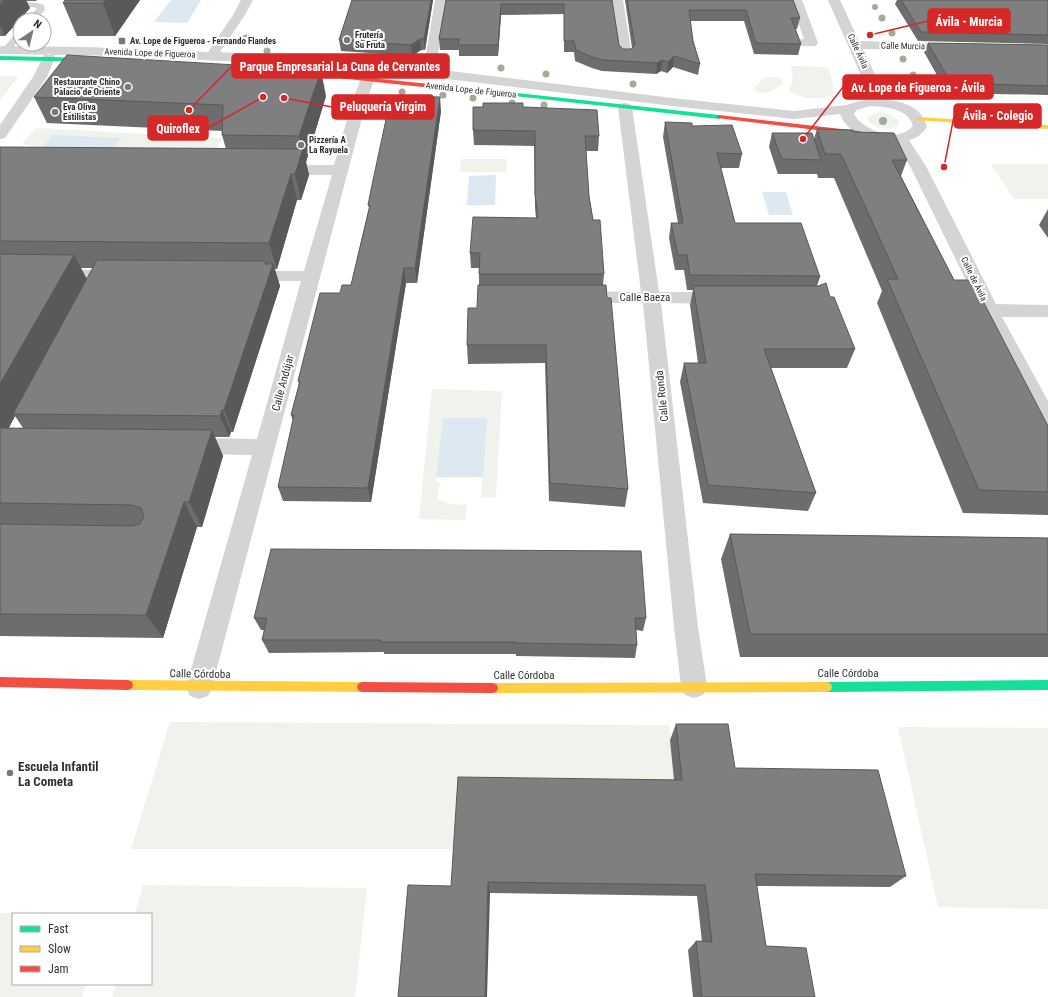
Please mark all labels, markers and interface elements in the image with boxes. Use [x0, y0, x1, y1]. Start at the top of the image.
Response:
callout: Ávila - Murcia [928, 9, 1010, 33]
north arrow [12, 12, 52, 52]
text: Ávila - Murcia [936, 14, 1003, 29]
text: N [31, 17, 44, 32]
place label: Frutería Su Fruta [355, 30, 385, 50]
street label: Calle Ávila [846, 32, 871, 70]
marker: Frutería Su Fruta [342, 35, 352, 45]
marker: Av. Lope de Figueroa - Fernando Flandes [117, 36, 127, 46]
place label: Av. Lope de Figueroa - Fernando Flandes [130, 36, 276, 46]
street label: Calle Murcia [881, 41, 925, 51]
street label: Avenida Lope de Figueroa [104, 46, 196, 60]
callout: Parque Empresarial La Cuna de Cervantes [232, 54, 449, 78]
text: Parque Empresarial La Cuna de Cervantes [240, 60, 441, 74]
callout: Av. Lope de Figueroa - Ávila [843, 75, 993, 99]
place label: Restaurante Chino Palacio de Oriente [54, 77, 121, 97]
street label: Avenida Lope de Figueroa [425, 80, 517, 100]
text: Av. Lope de Figueroa - Ávila [851, 80, 985, 95]
marker: Restaurante Chino Palacio de Oriente [123, 82, 133, 92]
callout: Peluquería Virgim [332, 95, 434, 119]
text: Peluquería Virgim [340, 100, 426, 114]
place label: Eva Oliva Estilistas [63, 102, 96, 122]
callout: Ávila - Colegio [954, 104, 1041, 128]
marker: Eva Oliva Estilistas [50, 107, 60, 117]
text: Ávila - Colegio [963, 108, 1033, 123]
callout: Quiroflex [148, 116, 208, 140]
text: Quiroflex [156, 122, 200, 136]
place label: Pizzería A La Rayuela [309, 135, 348, 155]
marker: Pizzería A La Rayuela [296, 140, 306, 150]
street label: Calle de Ávila [959, 255, 990, 303]
street label: Calle Baeza [620, 291, 670, 304]
street label: Calle Andújar [269, 353, 297, 413]
street label: Calle Ronda [653, 370, 671, 422]
street label: Calle Córdoba [169, 667, 231, 681]
street label: Calle Córdoba [818, 667, 878, 680]
street label: Calle Córdoba [494, 669, 554, 682]
place label: Escuela Infantil La Cometa [18, 759, 99, 789]
marker: Escuela Infantil La Cometa [5, 768, 15, 778]
legend [12, 913, 152, 985]
text: Fast [48, 922, 69, 936]
text: Slow [48, 942, 71, 956]
text: Jam [48, 962, 69, 976]

